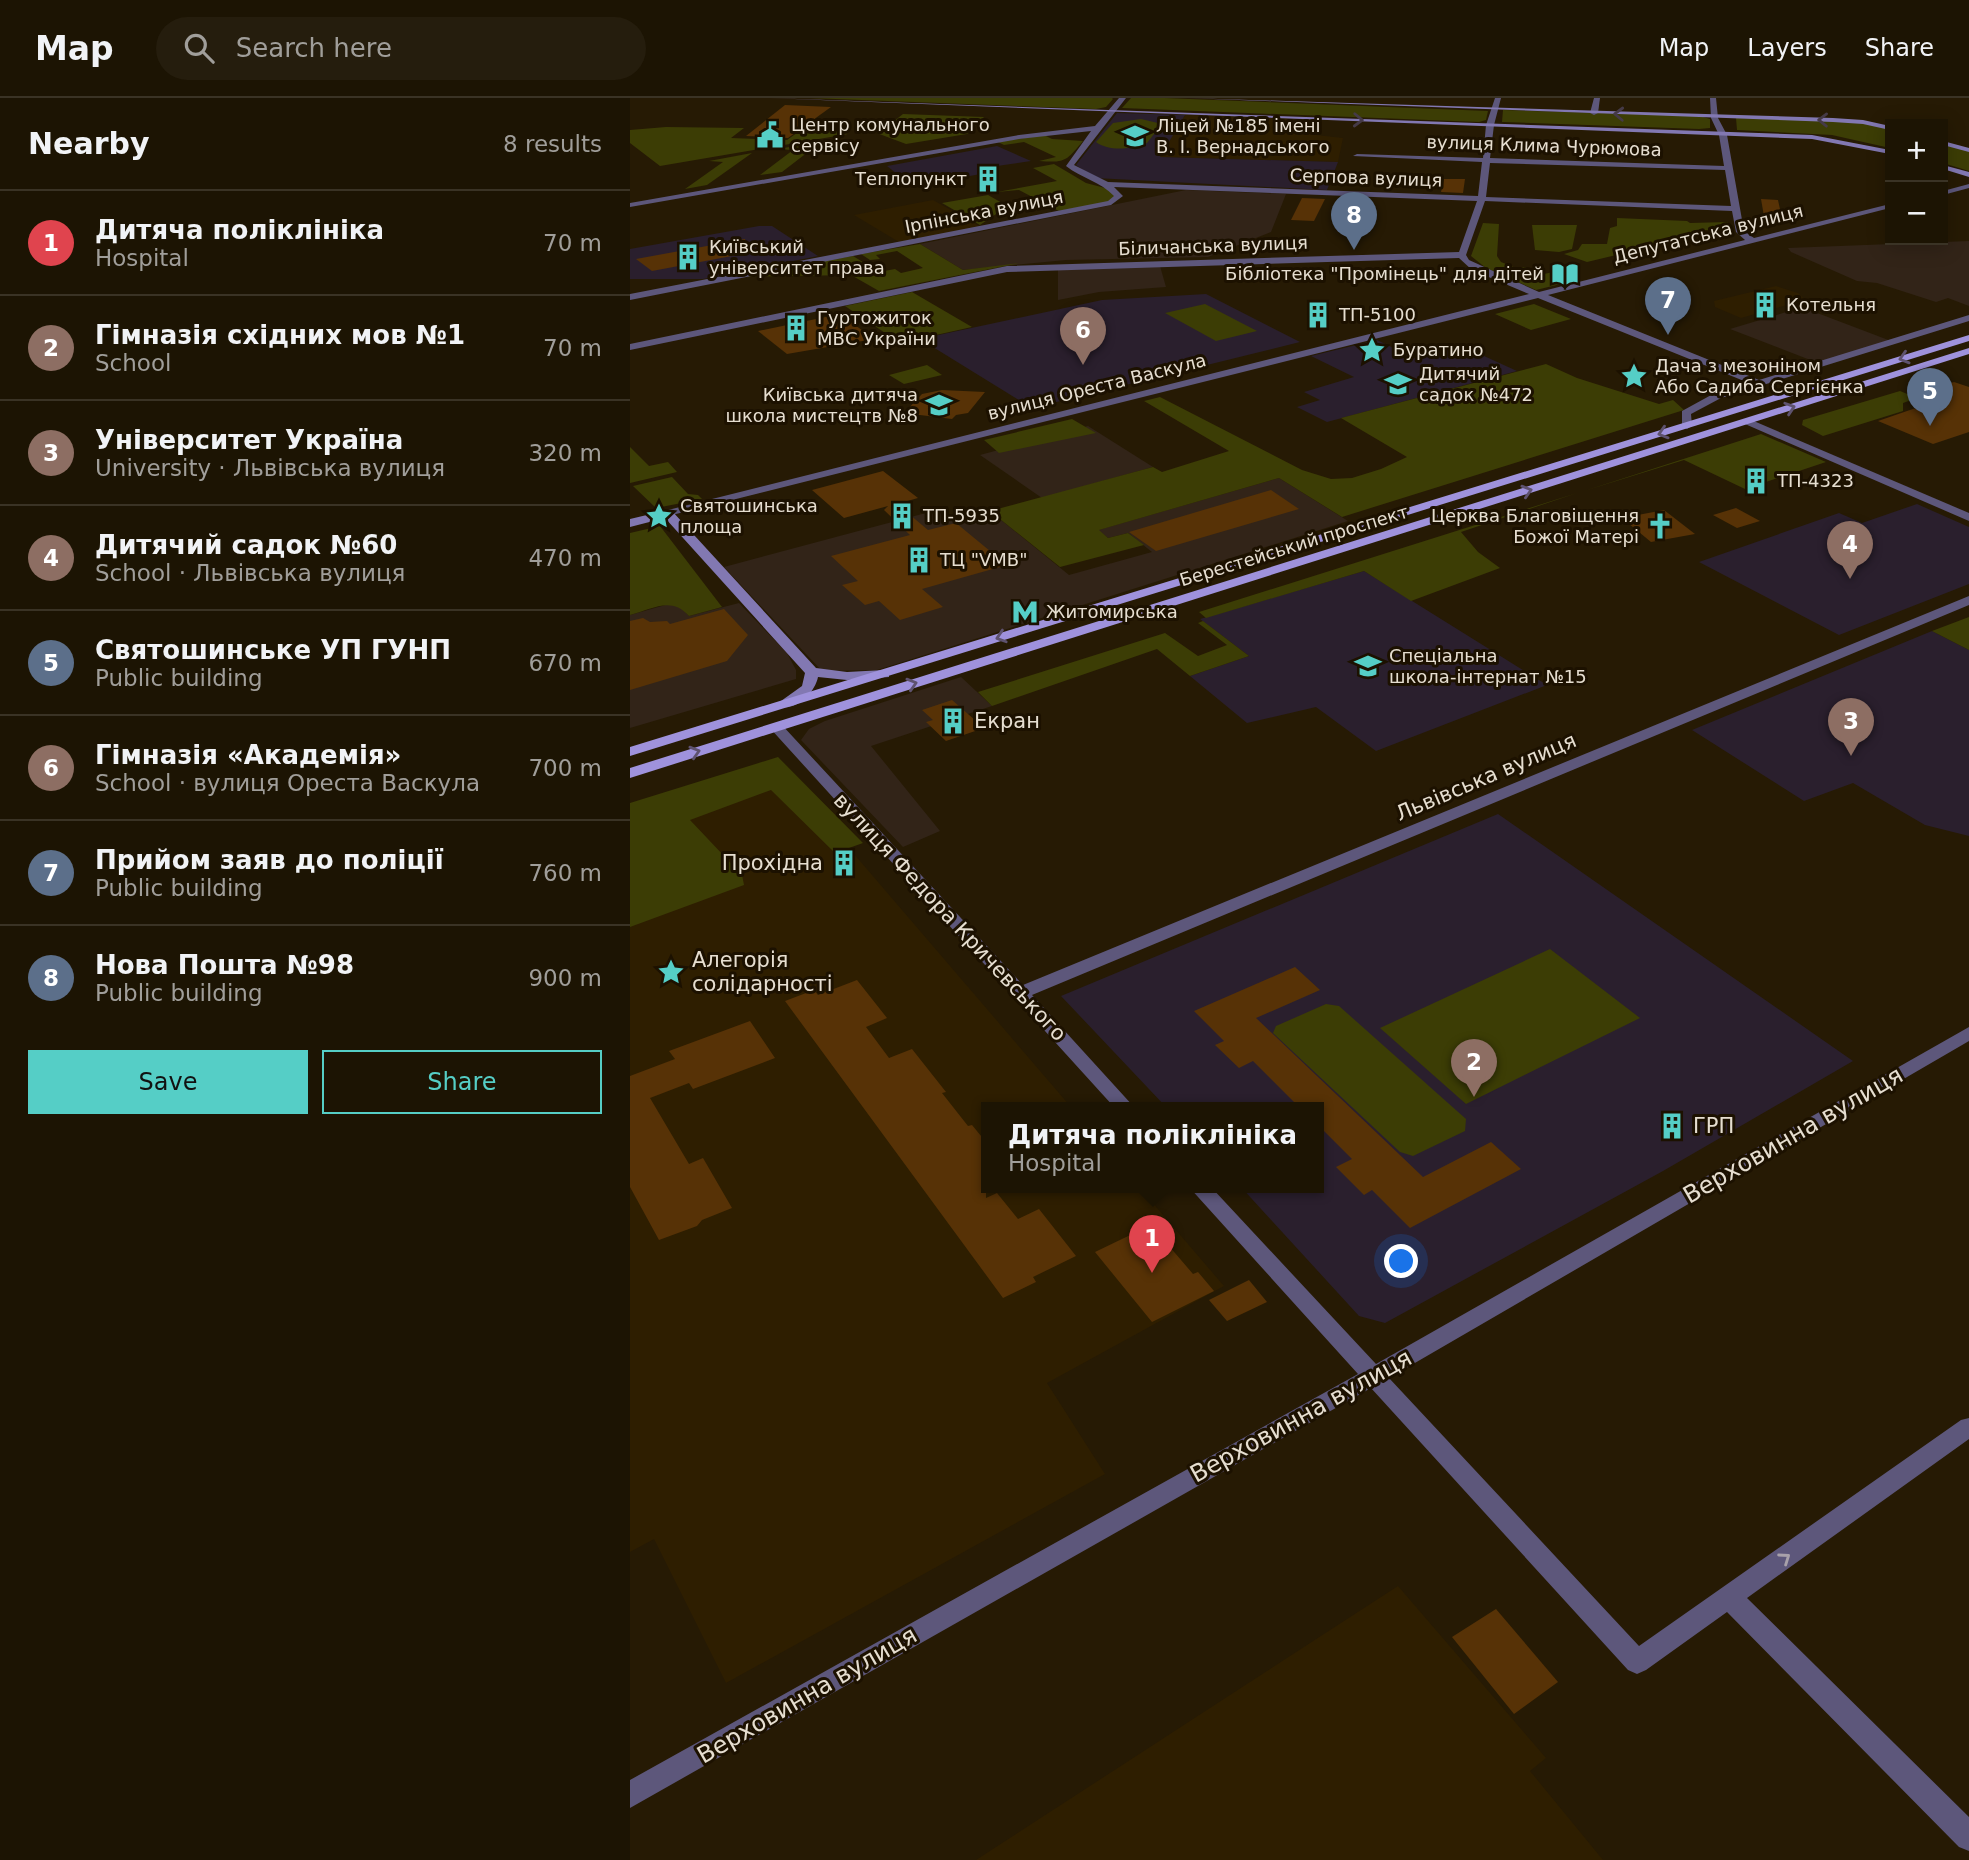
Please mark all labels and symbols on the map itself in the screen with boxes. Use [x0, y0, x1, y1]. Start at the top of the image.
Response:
one-way arrow [1613, 106, 1624, 121]
one-way arrow [1817, 112, 1828, 128]
one-way arrow [1353, 113, 1364, 128]
place label: Центр комунального сервісу [791, 114, 990, 156]
place label: Ліцей №185 імені В. І. Вернадського [1156, 115, 1330, 157]
public building icon: Центр комунального сервісу [755, 120, 785, 150]
school or university icon: Ліцей №185 імені В. І. Вернадського [1120, 121, 1150, 151]
street label: вулиця Клима Чурюмова [1426, 131, 1662, 160]
building icon: Теплопункт [973, 164, 1003, 194]
street label: Серпова вулиця [1289, 164, 1443, 191]
place label: Теплопункт [854, 168, 967, 189]
street label: Ірпінська вулиця [903, 186, 1065, 237]
pin: 8 [1331, 192, 1377, 250]
street label: Депутатська вулиця [1611, 200, 1805, 267]
street label: Біличанська вулиця [1118, 232, 1308, 259]
place label: Київський університет права [709, 236, 885, 278]
building icon: Київський університет права [673, 242, 703, 272]
library icon: Бібліотека "Промінець" для дітей [1550, 259, 1580, 289]
place label: Бібліотека "Промінець" для дітей [1225, 263, 1544, 284]
pin: 7 [1645, 277, 1691, 335]
building icon: Котельня [1750, 290, 1780, 320]
place label: Котельня [1786, 294, 1876, 315]
building icon: ТП-5100 [1303, 300, 1333, 330]
place label: ТП-5100 [1338, 304, 1416, 325]
place label: Гуртожиток МВС України [817, 307, 936, 349]
pin: 6 [1060, 307, 1106, 365]
building icon: Гуртожиток МВС України [781, 313, 811, 343]
place icon: Буратино [1357, 335, 1387, 365]
place label: Буратино [1393, 339, 1483, 360]
street label: вулиця Ореста Васкула [985, 349, 1208, 424]
one-way arrow [1898, 350, 1910, 365]
place label: Дача з мезоніном Або Садиба Сергієнка [1655, 355, 1864, 397]
place icon: Дача з мезоніном Або Садиба Сергієнка [1619, 361, 1649, 391]
place label: Дитячий садок №472 [1419, 363, 1533, 405]
pin: 5 [1907, 368, 1953, 426]
school or university icon: Дитячий садок №472 [1383, 369, 1413, 399]
place label: Київська дитяча школа мистецтв №8 [725, 384, 918, 426]
school or university icon: Київська дитяча школа мистецтв №8 [924, 390, 954, 420]
one-way arrow [1784, 402, 1796, 417]
one-way arrow [1657, 424, 1669, 439]
building icon: ТП-4323 [1741, 466, 1771, 496]
place label: ТП-4323 [1776, 470, 1854, 491]
one-way arrow [1520, 485, 1532, 500]
place label: Святошинська площа [680, 495, 818, 537]
place icon: Святошинська площа [644, 501, 674, 531]
building icon: ТП-5935 [887, 501, 917, 531]
street label: Берестейський проспект [1177, 501, 1411, 590]
place label: ТП-5935 [922, 505, 1000, 526]
place label: Церква Благовіщення Божої Матері [1431, 505, 1639, 547]
church icon: Церква Благовіщення Божої Матері [1645, 511, 1675, 541]
pin: 4 [1827, 521, 1873, 579]
building icon: ТЦ "VMB" [904, 545, 934, 575]
place label: ТЦ "VMB" [939, 549, 1027, 570]
metro station icon: Житомирська [1010, 597, 1040, 627]
place label: Житомирська [1046, 601, 1178, 622]
one-way arrow [995, 629, 1007, 644]
place label: Спеціальна школа-інтернат №15 [1389, 645, 1587, 687]
school or university icon: Спеціальна школа-інтернат №15 [1353, 651, 1383, 681]
one-way arrow [905, 678, 918, 692]
pin: 3 [1828, 698, 1874, 756]
building icon: Екран [938, 706, 968, 736]
place label: Екран [974, 709, 1040, 733]
street label: Львівська вулиця [1392, 728, 1580, 826]
one-way arrow [689, 746, 701, 761]
street label: вулиця Федора Кричевського [829, 788, 1071, 1046]
building icon: Прохідна [829, 848, 859, 878]
place label: Прохідна [722, 851, 823, 875]
place label: Алегорія солідарності [692, 948, 833, 996]
place icon: Алегорія солідарності [656, 957, 686, 987]
pin: 2 [1451, 1039, 1497, 1097]
street label: Верховинна вулиця [1678, 1061, 1908, 1209]
building icon: ГРП [1657, 1111, 1687, 1141]
place label: ГРП [1693, 1114, 1734, 1138]
pin: 1 [1129, 1215, 1175, 1273]
your location [1384, 1244, 1418, 1278]
street label: Верховинна вулиця [1185, 1343, 1417, 1489]
one-way arrow [1777, 1554, 1790, 1566]
street label: Верховинна вулиця [692, 1621, 922, 1769]

